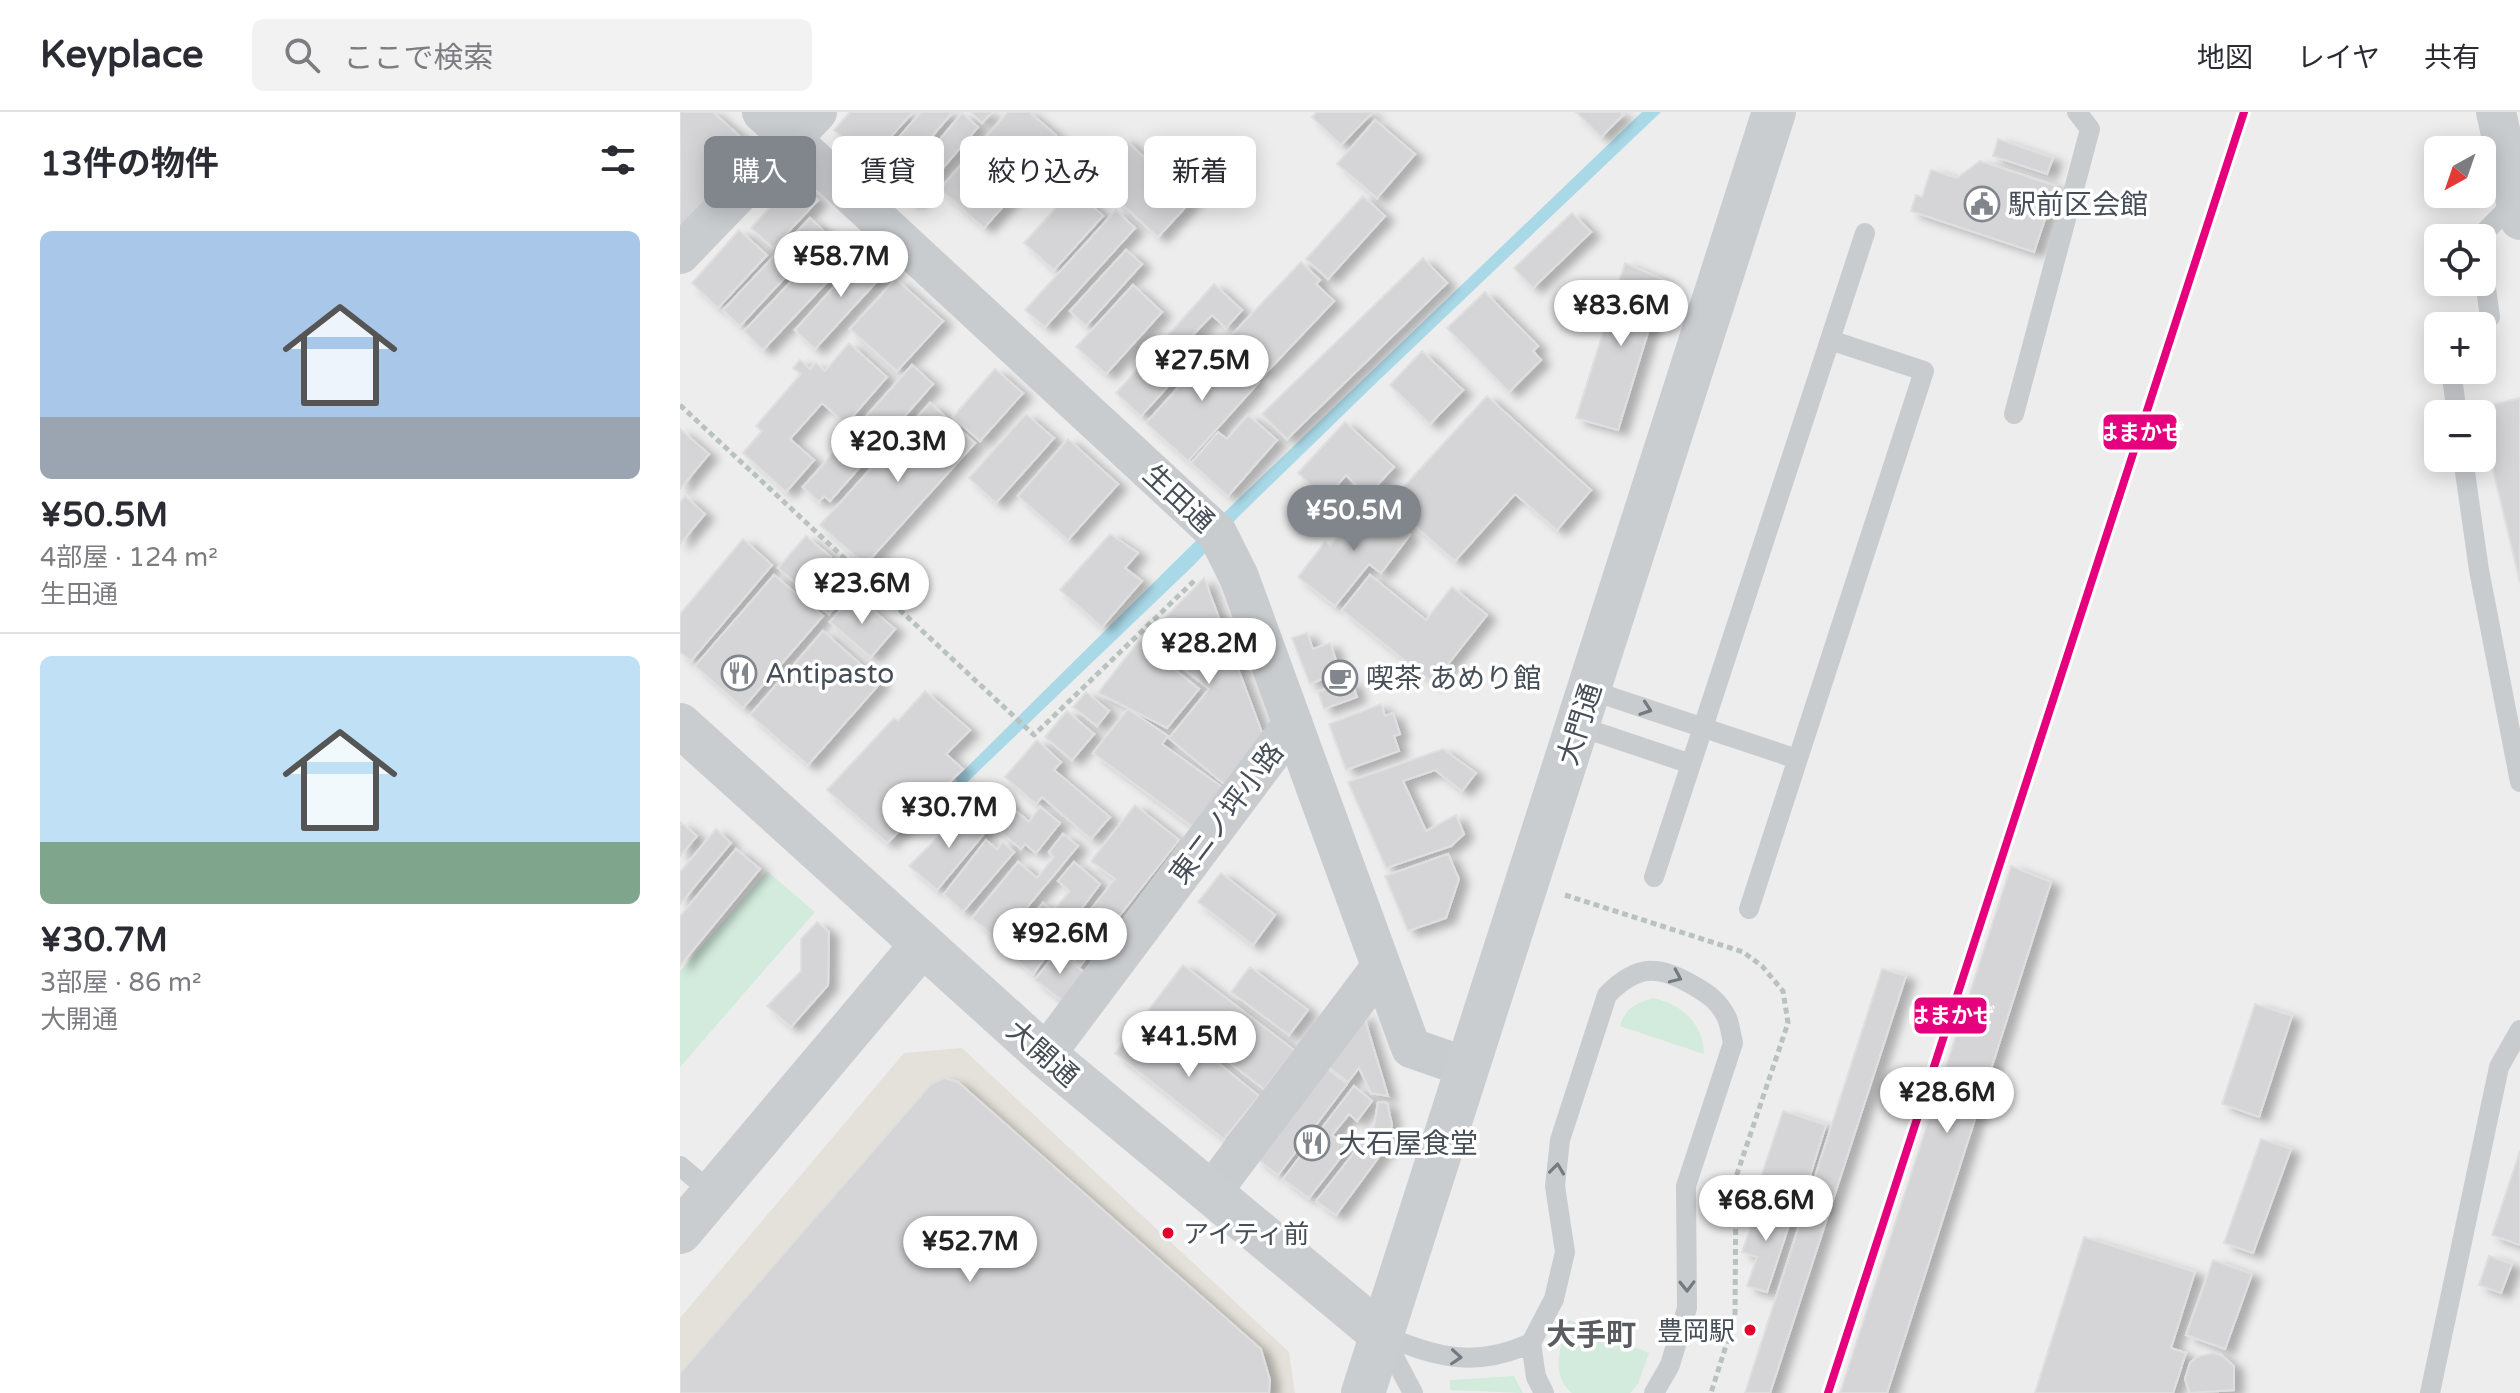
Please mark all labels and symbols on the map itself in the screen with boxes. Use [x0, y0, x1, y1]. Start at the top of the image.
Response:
north arrow [2424, 136, 2496, 208]
public building icon: 駅前区会館 [1963, 185, 2001, 223]
place label: 駅前区会館 [2008, 188, 2148, 222]
pin: ¥58.7M [776, 231, 906, 299]
pin: ¥83.6M [1556, 280, 1686, 348]
pin: ¥27.5M [1137, 335, 1267, 403]
line badge: はまかぜ [2102, 413, 2178, 451]
pin: ¥20.3M [833, 416, 963, 484]
text: はまかぜ [2096, 420, 2184, 446]
street label: 生田通 [1136, 458, 1221, 540]
pin: ¥50.5M [1289, 485, 1419, 553]
pin: ¥23.6M [797, 558, 927, 626]
pin: ¥28.2M [1144, 618, 1274, 686]
restaurant icon: Antipasto [720, 654, 758, 692]
place label: Antipasto [765, 657, 894, 691]
cafe icon: 喫茶 あめり館 [1321, 659, 1359, 697]
place label: 喫茶 あめり館 [1366, 662, 1541, 696]
street label: 大門通 [1551, 679, 1609, 770]
one-way arrow [1639, 699, 1653, 715]
street label: 東ニノ坪小路 [1163, 736, 1291, 891]
pin: ¥30.7M [884, 782, 1014, 850]
pin: ¥92.6M [995, 908, 1125, 976]
one-way arrow [1667, 967, 1682, 983]
line badge: はまかぜ [1913, 996, 1988, 1035]
text: はまかぜ [1907, 1003, 1995, 1029]
pin: ¥41.5M [1124, 1011, 1254, 1079]
street label: 大開通 [999, 1013, 1085, 1094]
pin: ¥28.6M [1882, 1067, 2012, 1135]
restaurant icon: 大石屋食堂 [1293, 1124, 1331, 1162]
place label: 大石屋食堂 [1338, 1127, 1478, 1161]
one-way arrow [1548, 1162, 1565, 1176]
pin: ¥68.6M [1701, 1175, 1831, 1243]
pin: ¥52.7M [905, 1216, 1035, 1284]
place label: アイティ前 [1183, 1219, 1310, 1250]
marker: アイティ前 [1160, 1225, 1176, 1241]
one-way arrow [1678, 1280, 1696, 1293]
place label: 豊岡駅 [1657, 1316, 1735, 1347]
district label: 大手町 [1546, 1317, 1636, 1354]
marker: 豊岡駅 [1742, 1322, 1758, 1338]
one-way arrow [1450, 1348, 1463, 1365]

